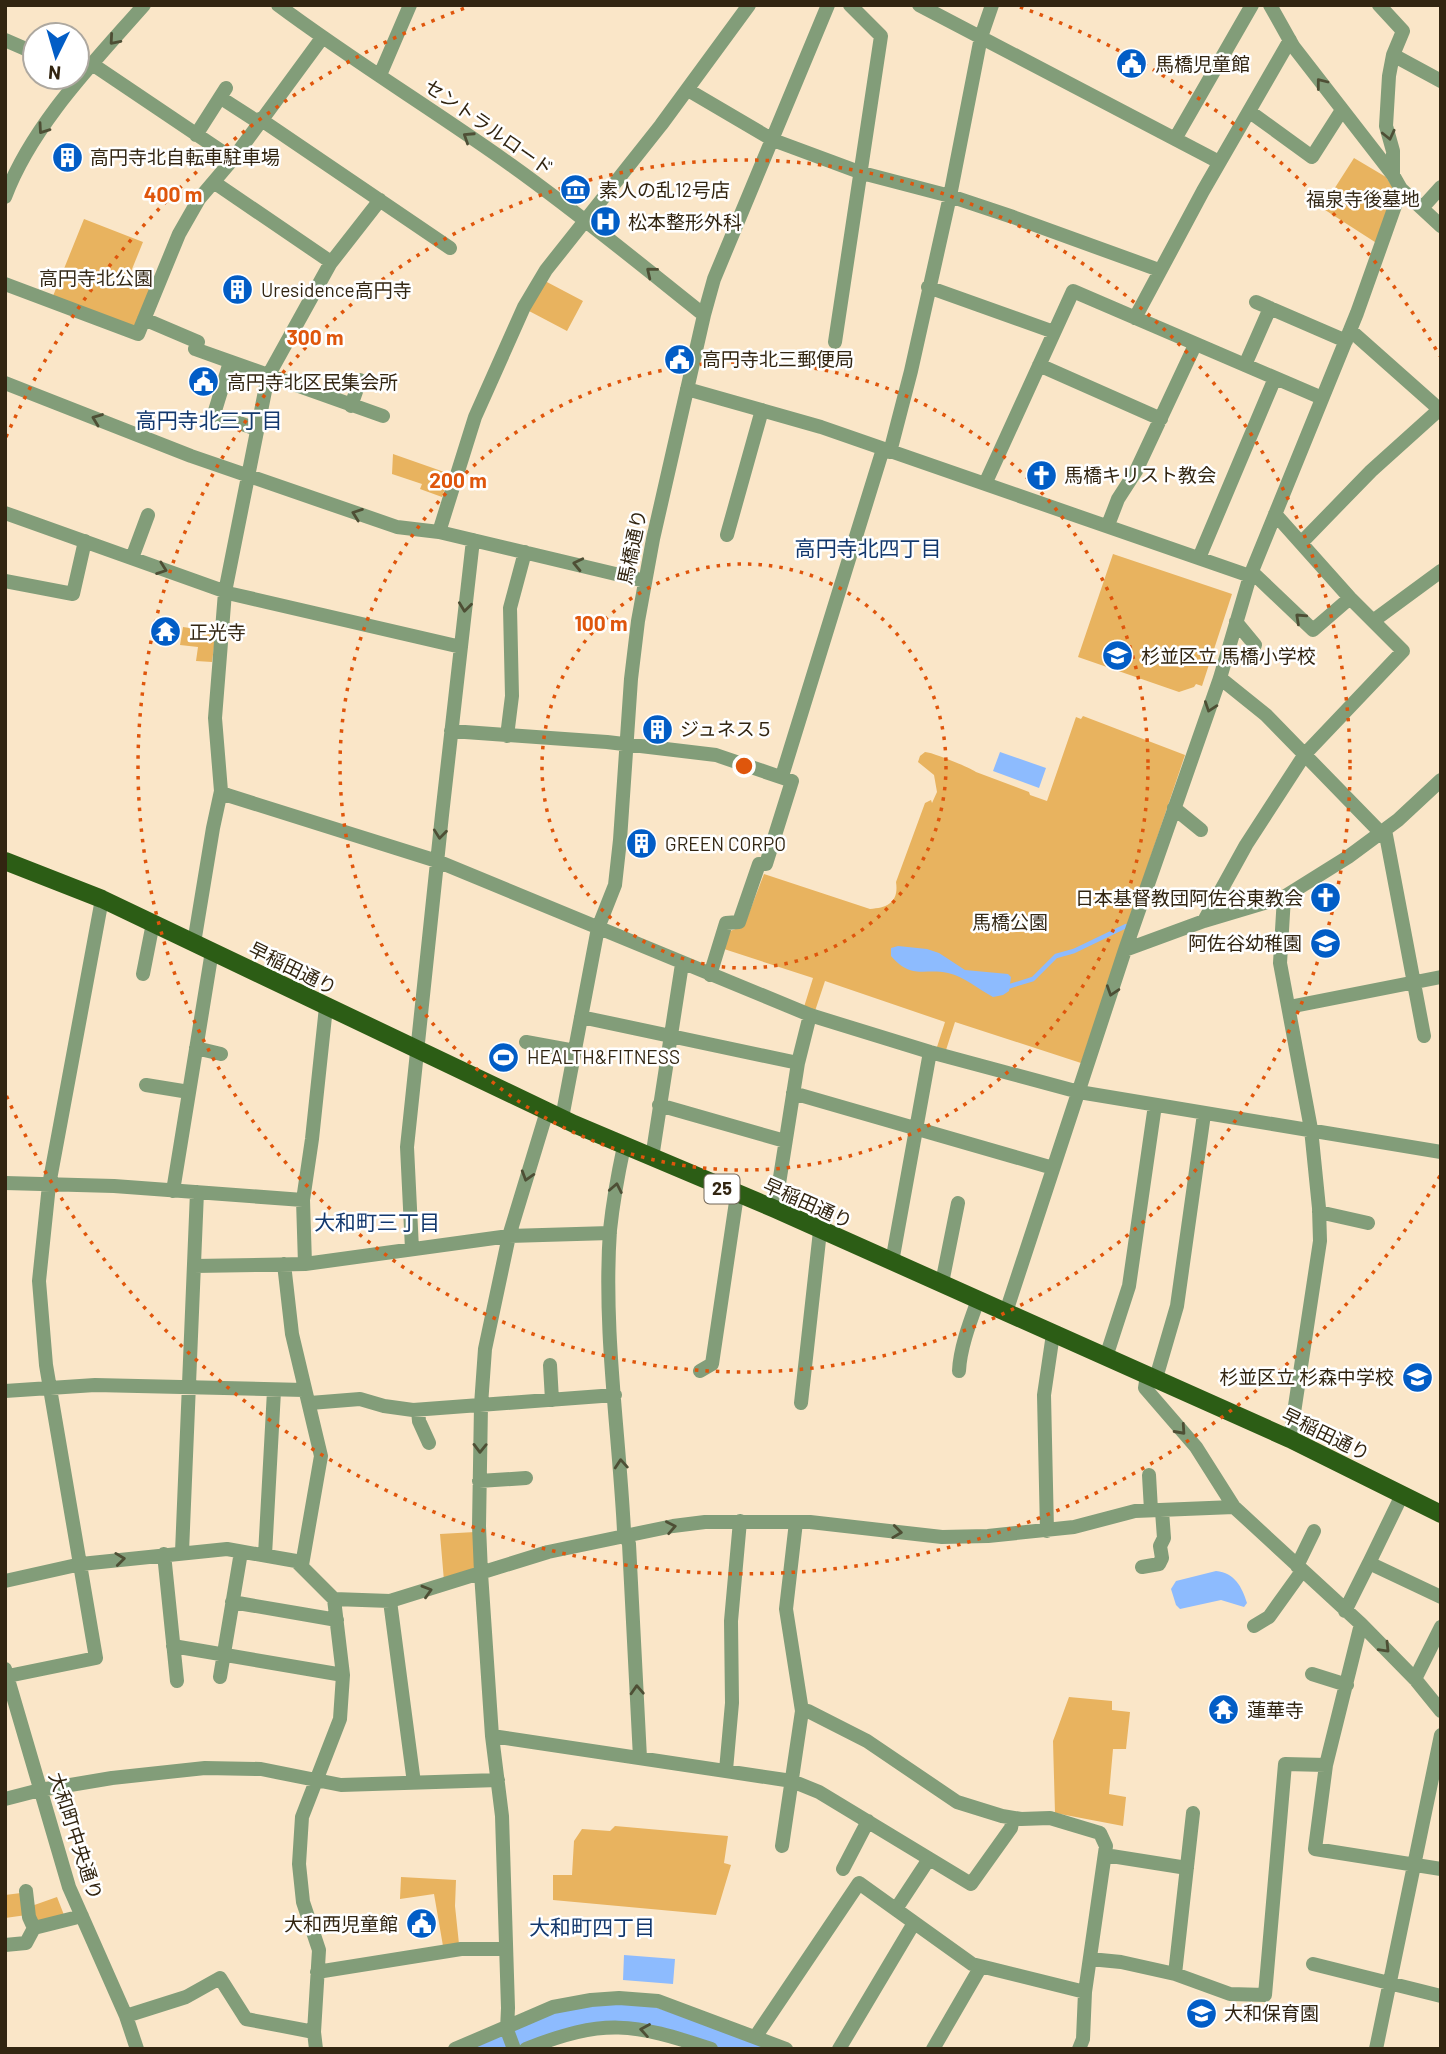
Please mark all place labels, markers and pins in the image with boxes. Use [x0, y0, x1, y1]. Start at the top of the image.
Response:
public building icon: 馬橋児童館 [1115, 47, 1149, 81]
place label: 馬橋児童館 [1155, 52, 1250, 75]
building icon: 高円寺北自転車駐車場 [50, 140, 84, 174]
place label: 高円寺北自転車駐車場 [90, 145, 280, 168]
museum icon: 素人の乱12号店 [559, 173, 593, 207]
place label: 素人の乱12号店 [599, 178, 730, 201]
hospital icon: 松本整形外科 [588, 205, 622, 239]
place label: 松本整形外科 [628, 210, 742, 233]
building icon: Uresidence高円寺 [221, 273, 255, 307]
place label: Uresidence高円寺 [261, 278, 412, 301]
public building icon: 高円寺北三郵便局 [662, 342, 696, 376]
place label: 高円寺北三郵便局 [702, 347, 854, 370]
public building icon: 高円寺北区民集会所 [187, 365, 221, 399]
place label: 高円寺北区民集会所 [227, 370, 398, 393]
church icon: 馬橋キリスト教会 [1024, 458, 1058, 492]
place label: 馬橋キリスト教会 [1064, 463, 1216, 486]
temple icon: 正光寺 [149, 615, 183, 649]
place label: 正光寺 [189, 620, 246, 643]
school or university icon: 杉並区立 馬橋小学校 [1101, 639, 1135, 673]
place label: 杉並区立 馬橋小学校 [1141, 644, 1316, 667]
building icon: ジュネス５ [640, 712, 674, 746]
place label: ジュネス５ [680, 717, 774, 740]
centre of rings [732, 754, 756, 778]
building icon: GREEN CORPO [625, 827, 659, 861]
place label: GREEN CORPO [665, 832, 786, 855]
church icon: 日本基督教団阿佐谷東教会 [1309, 881, 1343, 915]
place label: 日本基督教団阿佐谷東教会 [1075, 886, 1303, 909]
school or university icon: 阿佐谷幼稚園 [1308, 926, 1342, 960]
place label: 阿佐谷幼稚園 [1188, 931, 1302, 954]
sports icon: HEALTH&FITNESS [487, 1040, 521, 1074]
place label: HEALTH&FITNESS [527, 1045, 680, 1068]
school or university icon: 杉並区立 杉森中学校 [1400, 1360, 1434, 1394]
place label: 杉並区立 杉森中学校 [1219, 1365, 1394, 1388]
temple icon: 蓮華寺 [1207, 1693, 1241, 1727]
place label: 蓮華寺 [1247, 1698, 1304, 1721]
public building icon: 大和西児童館 [404, 1907, 438, 1941]
place label: 大和西児童館 [284, 1912, 398, 1935]
school or university icon: 大和保育園 [1184, 1996, 1218, 2030]
place label: 大和保育園 [1224, 2001, 1319, 2024]

